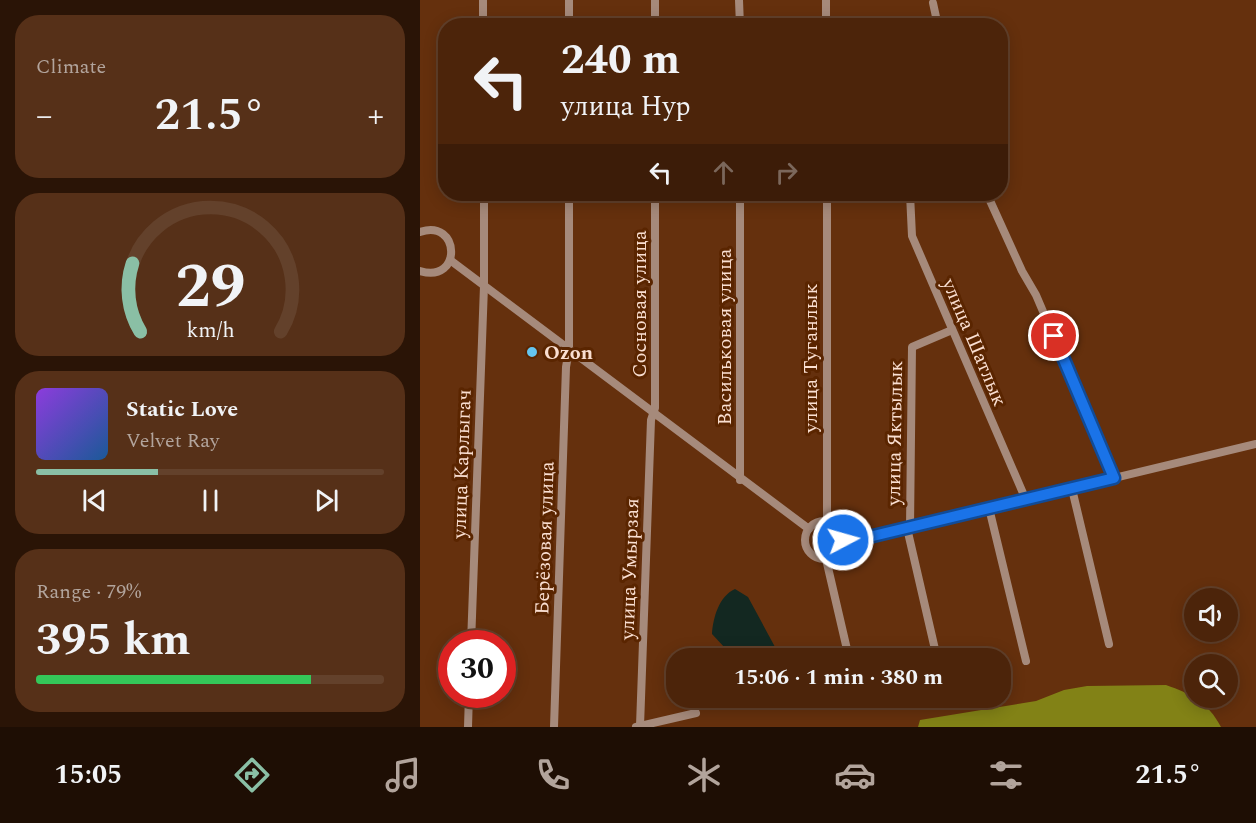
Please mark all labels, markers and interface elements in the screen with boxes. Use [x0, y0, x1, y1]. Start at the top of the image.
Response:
text: 240 m [561, 29, 680, 92]
icon: left [462, 42, 540, 120]
text: Climate [36, 52, 106, 82]
text: 21.5° [155, 81, 265, 150]
text: улица Нур [561, 86, 691, 128]
text: − [36, 91, 53, 141]
text: + [367, 91, 384, 141]
icon: left [644, 156, 677, 189]
icon: ahead [707, 156, 740, 189]
icon: right [770, 156, 803, 189]
street label: Сосновая улица [625, 230, 655, 378]
text: 29 [175, 240, 245, 335]
street label: Васильковая улица [710, 248, 740, 425]
street label: улица Шатлык [933, 273, 1015, 411]
street label: улица Туганлык [796, 283, 826, 434]
pin [1028, 310, 1079, 361]
text: km/h [186, 314, 234, 347]
icon: arrive [1037, 319, 1070, 352]
place label: Ozon [544, 338, 593, 368]
marker: Ozon [525, 345, 539, 359]
street label: улица Яктылык [879, 360, 911, 507]
street label: улица Карлыгач [444, 389, 480, 540]
text: Static Love [126, 393, 238, 426]
text: Velvet Ray [126, 426, 219, 456]
street label: Берёзовая улица [527, 460, 563, 615]
icon: previous [78, 484, 111, 517]
icon: pause [194, 484, 227, 517]
icon: next [310, 484, 343, 517]
street label: улица Умырзая [612, 498, 647, 641]
position arrow [811, 508, 875, 572]
text: Range · 79% [36, 577, 141, 607]
map controls [1184, 588, 1238, 708]
button: sound [1184, 588, 1238, 642]
text: 395 km [36, 606, 191, 675]
speed limit sign: 30 [438, 630, 516, 708]
button: search [1184, 654, 1238, 708]
text: 15:06 · 1 min · 380 m [734, 661, 943, 694]
text: 15:05 [54, 754, 122, 796]
icon: directions [231, 754, 273, 796]
icon: music [382, 754, 424, 796]
icon: phone [532, 754, 574, 796]
icon: climate [683, 754, 725, 796]
icon: car [834, 754, 876, 796]
icon: filters [985, 754, 1027, 796]
text: 21.5° [1135, 754, 1202, 796]

